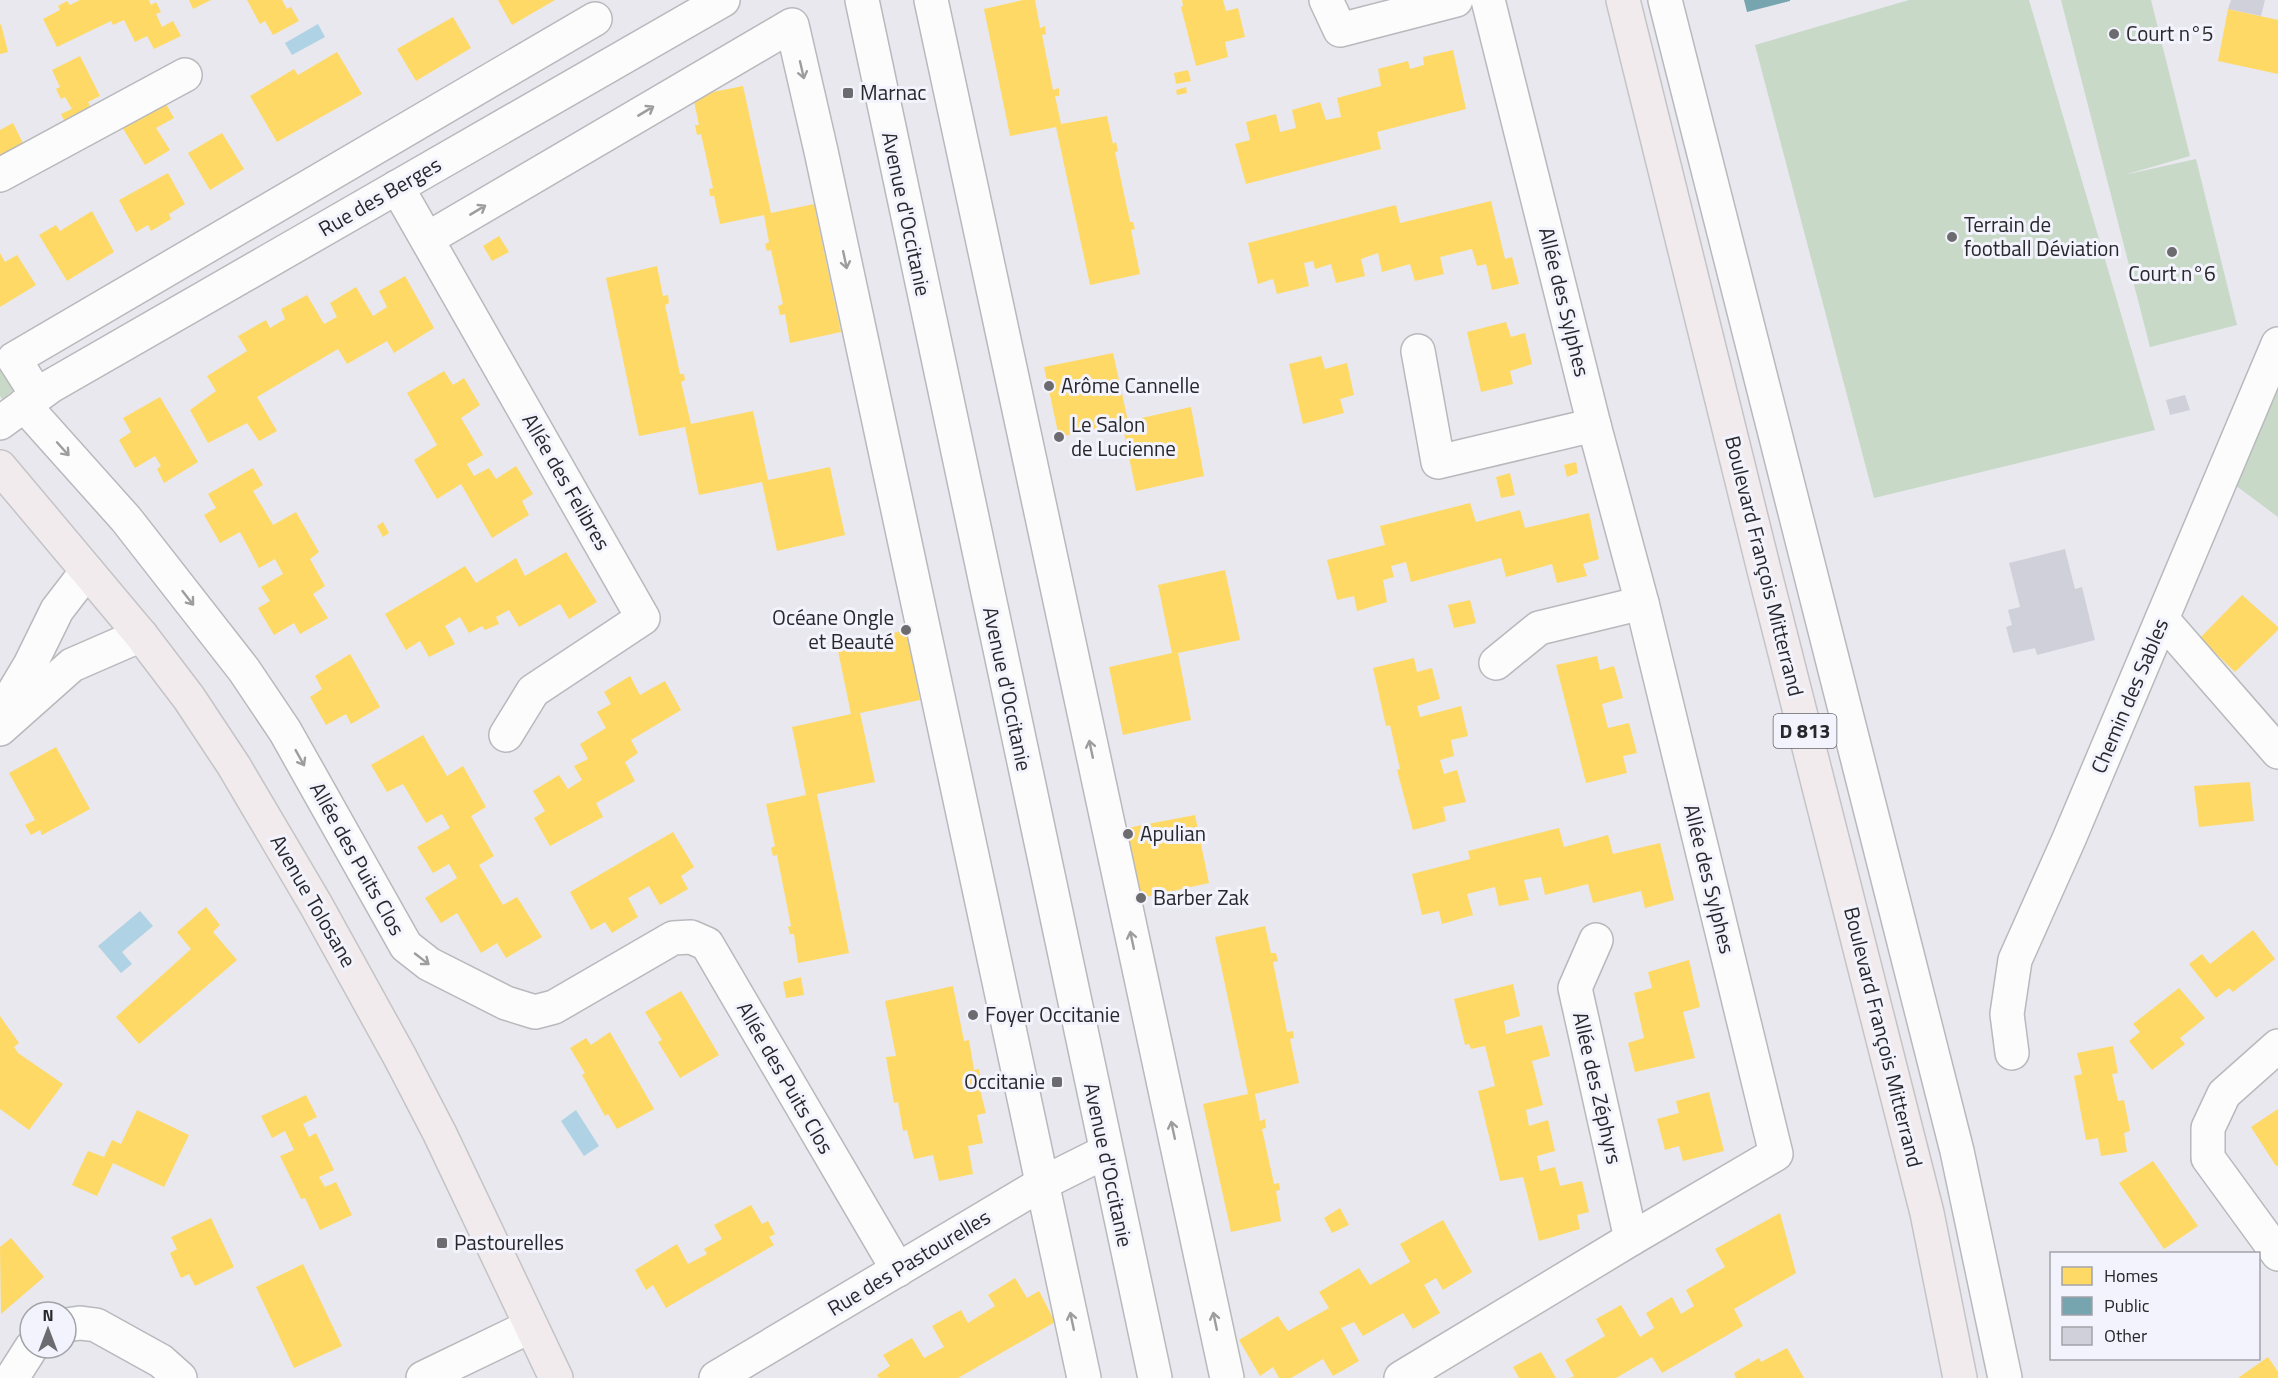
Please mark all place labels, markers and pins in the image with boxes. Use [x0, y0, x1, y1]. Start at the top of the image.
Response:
place label: Court n°5 [2126, 17, 2214, 49]
marker: Court n°5 [2107, 27, 2121, 41]
place label: Marnac [860, 76, 926, 108]
marker: Marnac [841, 86, 855, 100]
place label: Terrain de football Déviation [1964, 208, 2120, 264]
marker: Terrain de football Déviation [1945, 230, 1959, 244]
marker: Court n°6 [2165, 245, 2179, 259]
place label: Court n°6 [2128, 257, 2216, 289]
place label: Arôme Cannelle [1061, 369, 1200, 401]
marker: Arôme Cannelle [1042, 379, 1056, 393]
place label: Le Salon de Lucienne [1071, 408, 1176, 464]
marker: Le Salon de Lucienne [1052, 430, 1066, 444]
place label: Océane Ongle et Beauté [772, 601, 894, 657]
marker: Océane Ongle et Beauté [899, 623, 913, 637]
place label: Apulian [1140, 817, 1206, 849]
marker: Apulian [1121, 827, 1135, 841]
place label: Barber Zak [1153, 881, 1249, 913]
marker: Barber Zak [1134, 891, 1148, 905]
place label: Foyer Occitanie [985, 998, 1120, 1030]
marker: Foyer Occitanie [966, 1008, 980, 1022]
place label: Occitanie [964, 1065, 1045, 1097]
marker: Occitanie [1050, 1075, 1064, 1089]
place label: Pastourelles [454, 1226, 564, 1258]
marker: Pastourelles [435, 1236, 449, 1250]

